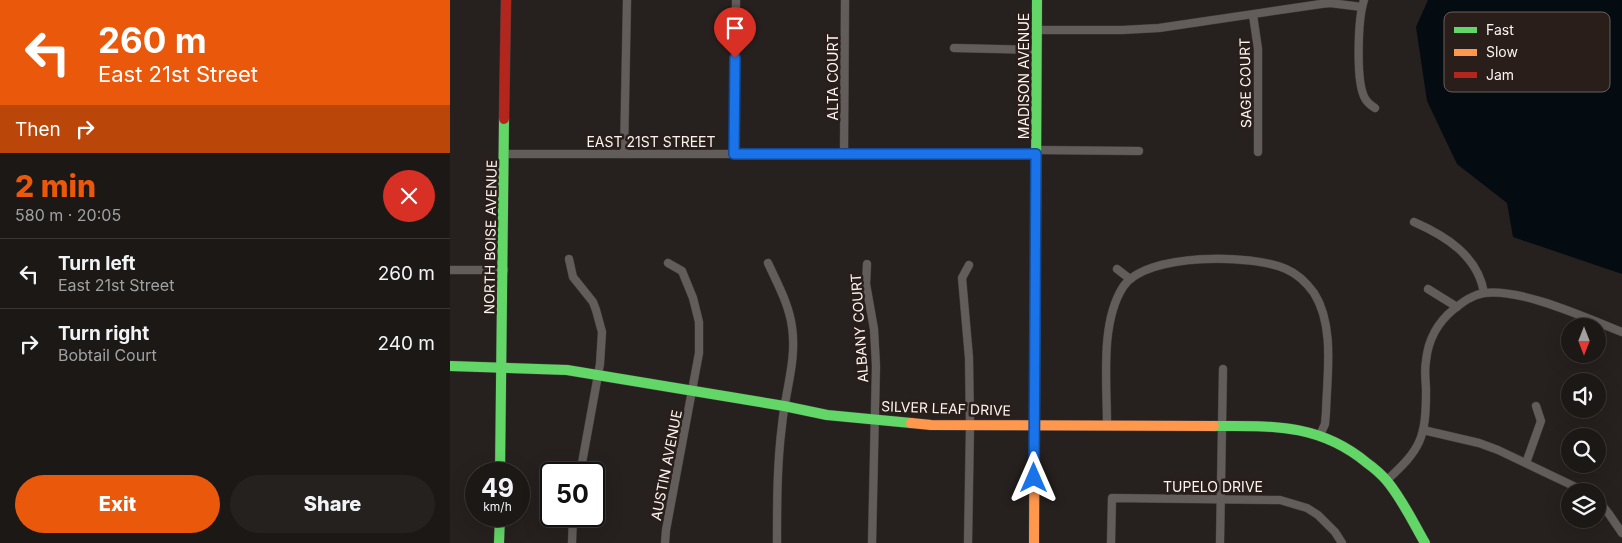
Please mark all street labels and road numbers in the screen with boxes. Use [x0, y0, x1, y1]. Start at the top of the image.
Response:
street label: MADISON AVENUE [1015, 13, 1032, 139]
street label: ALTA COURT [824, 33, 841, 121]
street label: SAGE COURT [1236, 38, 1254, 128]
street label: EAST 21ST STREET [586, 133, 716, 150]
street label: NORTH BOISE AVENUE [480, 159, 500, 315]
street label: ALBANY COURT [847, 273, 871, 383]
street label: SILVER LEAF DRIVE [881, 397, 1011, 419]
street label: AUSTIN AVENUE [647, 408, 685, 522]
street label: TUPELO DRIVE [1163, 478, 1263, 495]

